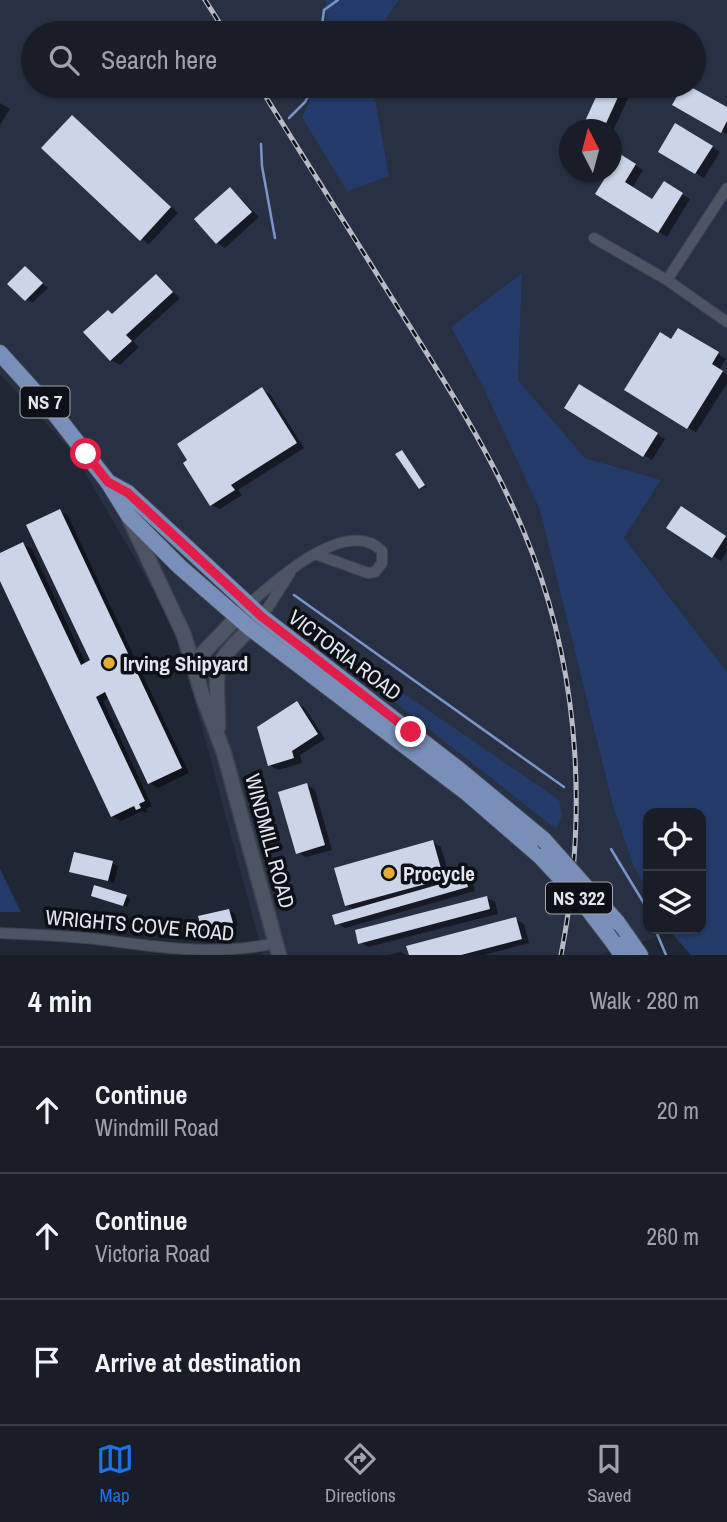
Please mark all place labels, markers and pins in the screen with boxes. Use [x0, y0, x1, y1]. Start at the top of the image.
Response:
place label: Irving Shipyard [123, 649, 248, 678]
marker: Irving Shipyard [101, 655, 117, 671]
place label: Procycle [403, 859, 475, 888]
marker: Procycle [381, 865, 397, 881]

